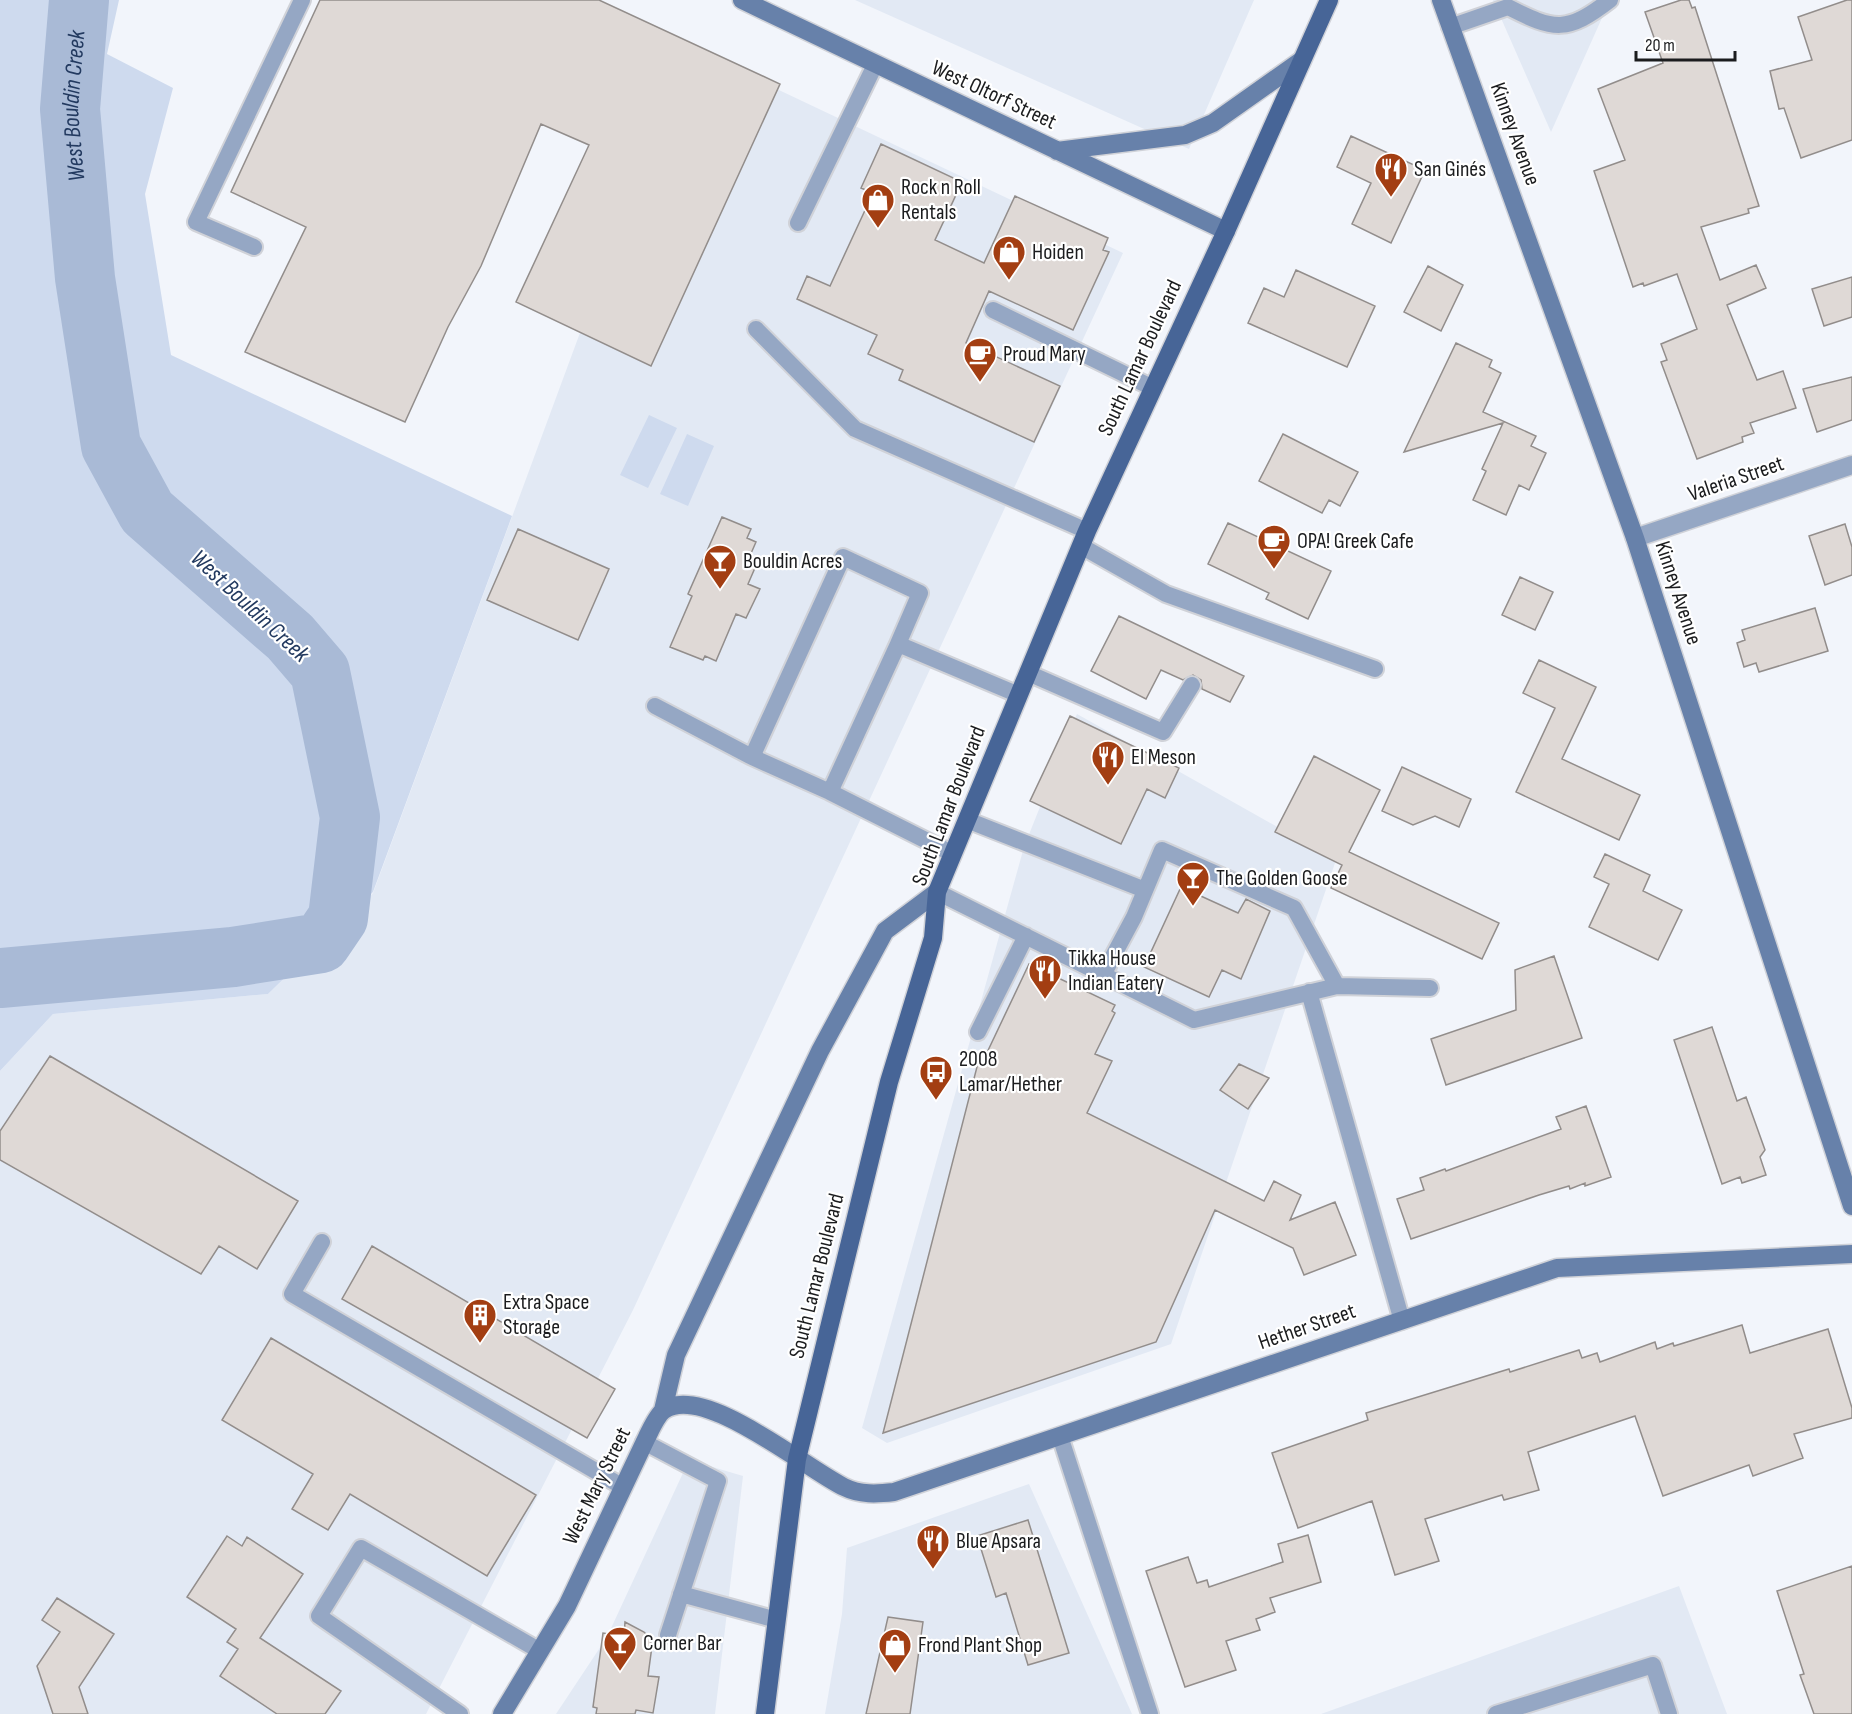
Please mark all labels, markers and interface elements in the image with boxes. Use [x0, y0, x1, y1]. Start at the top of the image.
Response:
scale bar [1636, 24, 1735, 62]
water label: West Bouldin Creek [55, 28, 91, 183]
text: 20 m [1645, 35, 1675, 56]
street label: West Oltorf Street [927, 54, 1061, 136]
street label: Kinney Avenue [1484, 79, 1546, 189]
restaurant icon: San Ginés [1373, 151, 1409, 198]
place label: San Ginés [1414, 156, 1486, 183]
place label: Rock n Roll Rentals [901, 174, 981, 226]
shop icon: Rock n Roll Rentals [860, 182, 896, 229]
shop icon: Hoiden [991, 234, 1027, 281]
place label: Hoiden [1032, 239, 1084, 266]
street label: South Lamar Boulevard [1092, 276, 1188, 440]
cafe icon: Proud Mary [962, 336, 998, 383]
place label: Proud Mary [1003, 341, 1086, 368]
street label: Valeria Street [1685, 450, 1788, 508]
cafe icon: OPA! Greek Cafe [1256, 523, 1292, 570]
place label: OPA! Greek Cafe [1297, 528, 1414, 555]
street label: Kinney Avenue [1649, 538, 1707, 648]
bar icon: Bouldin Acres [702, 543, 738, 590]
water label: West Bouldin Creek [185, 544, 316, 669]
place label: Bouldin Acres [743, 548, 843, 575]
street label: South Lamar Boulevard [906, 722, 992, 890]
restaurant icon: El Meson [1090, 739, 1126, 786]
place label: El Meson [1131, 744, 1196, 771]
bar icon: The Golden Goose [1175, 860, 1211, 907]
place label: The Golden Goose [1216, 865, 1348, 892]
place label: Tikka House Indian Eatery [1068, 945, 1165, 997]
restaurant icon: Tikka House Indian Eatery [1027, 953, 1063, 1000]
place label: 2008 Lamar/Hether [959, 1046, 1062, 1098]
bus stop icon: 2008 Lamar/Hether [918, 1054, 954, 1101]
street label: South Lamar Boulevard [783, 1191, 851, 1361]
place label: Extra Space Storage [503, 1289, 589, 1341]
building icon: Extra Space Storage [462, 1297, 498, 1344]
street label: Hether Street [1255, 1298, 1359, 1356]
street label: West Mary Street [557, 1423, 637, 1549]
restaurant icon: Blue Apsara [915, 1523, 951, 1570]
place label: Blue Apsara [956, 1528, 1041, 1555]
bar icon: Corner Bar [602, 1625, 638, 1672]
shop icon: Frond Plant Shop [877, 1627, 913, 1674]
place label: Corner Bar [643, 1630, 722, 1657]
place label: Frond Plant Shop [918, 1632, 1042, 1659]

